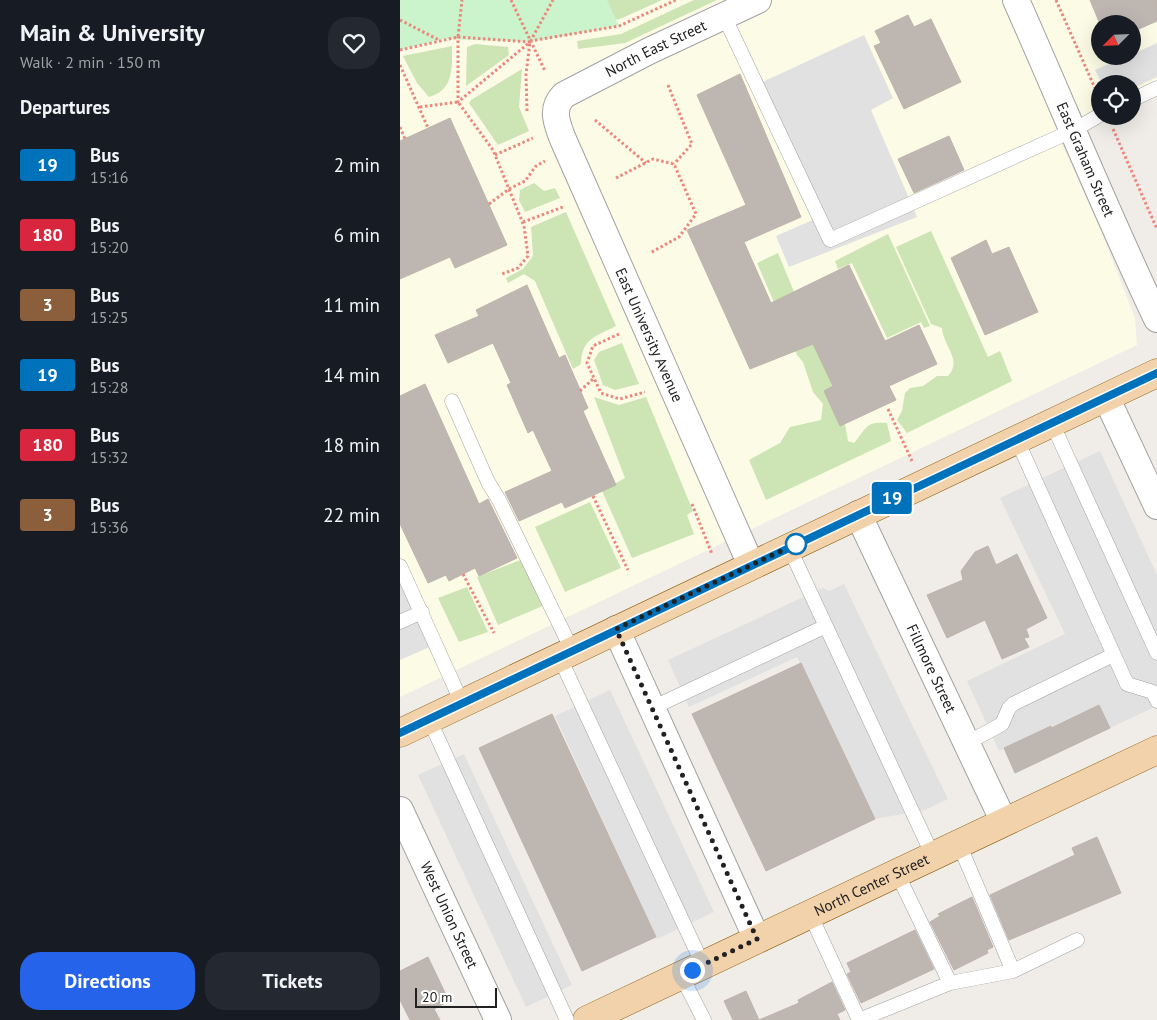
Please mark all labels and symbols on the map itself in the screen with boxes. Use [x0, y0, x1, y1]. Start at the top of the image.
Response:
street label: North East Street [602, 15, 709, 81]
north arrow [1091, 15, 1141, 65]
street label: East Graham Street [1053, 99, 1119, 220]
street label: East University Avenue [611, 265, 688, 405]
line badge: 19 [870, 482, 914, 514]
unlabelled marker [785, 533, 807, 555]
street label: Fillmore Street [903, 621, 961, 716]
street label: North Center Street [811, 849, 932, 920]
street label: West Union Street [416, 859, 483, 971]
your location [680, 958, 705, 983]
scale bar [415, 985, 498, 1008]

